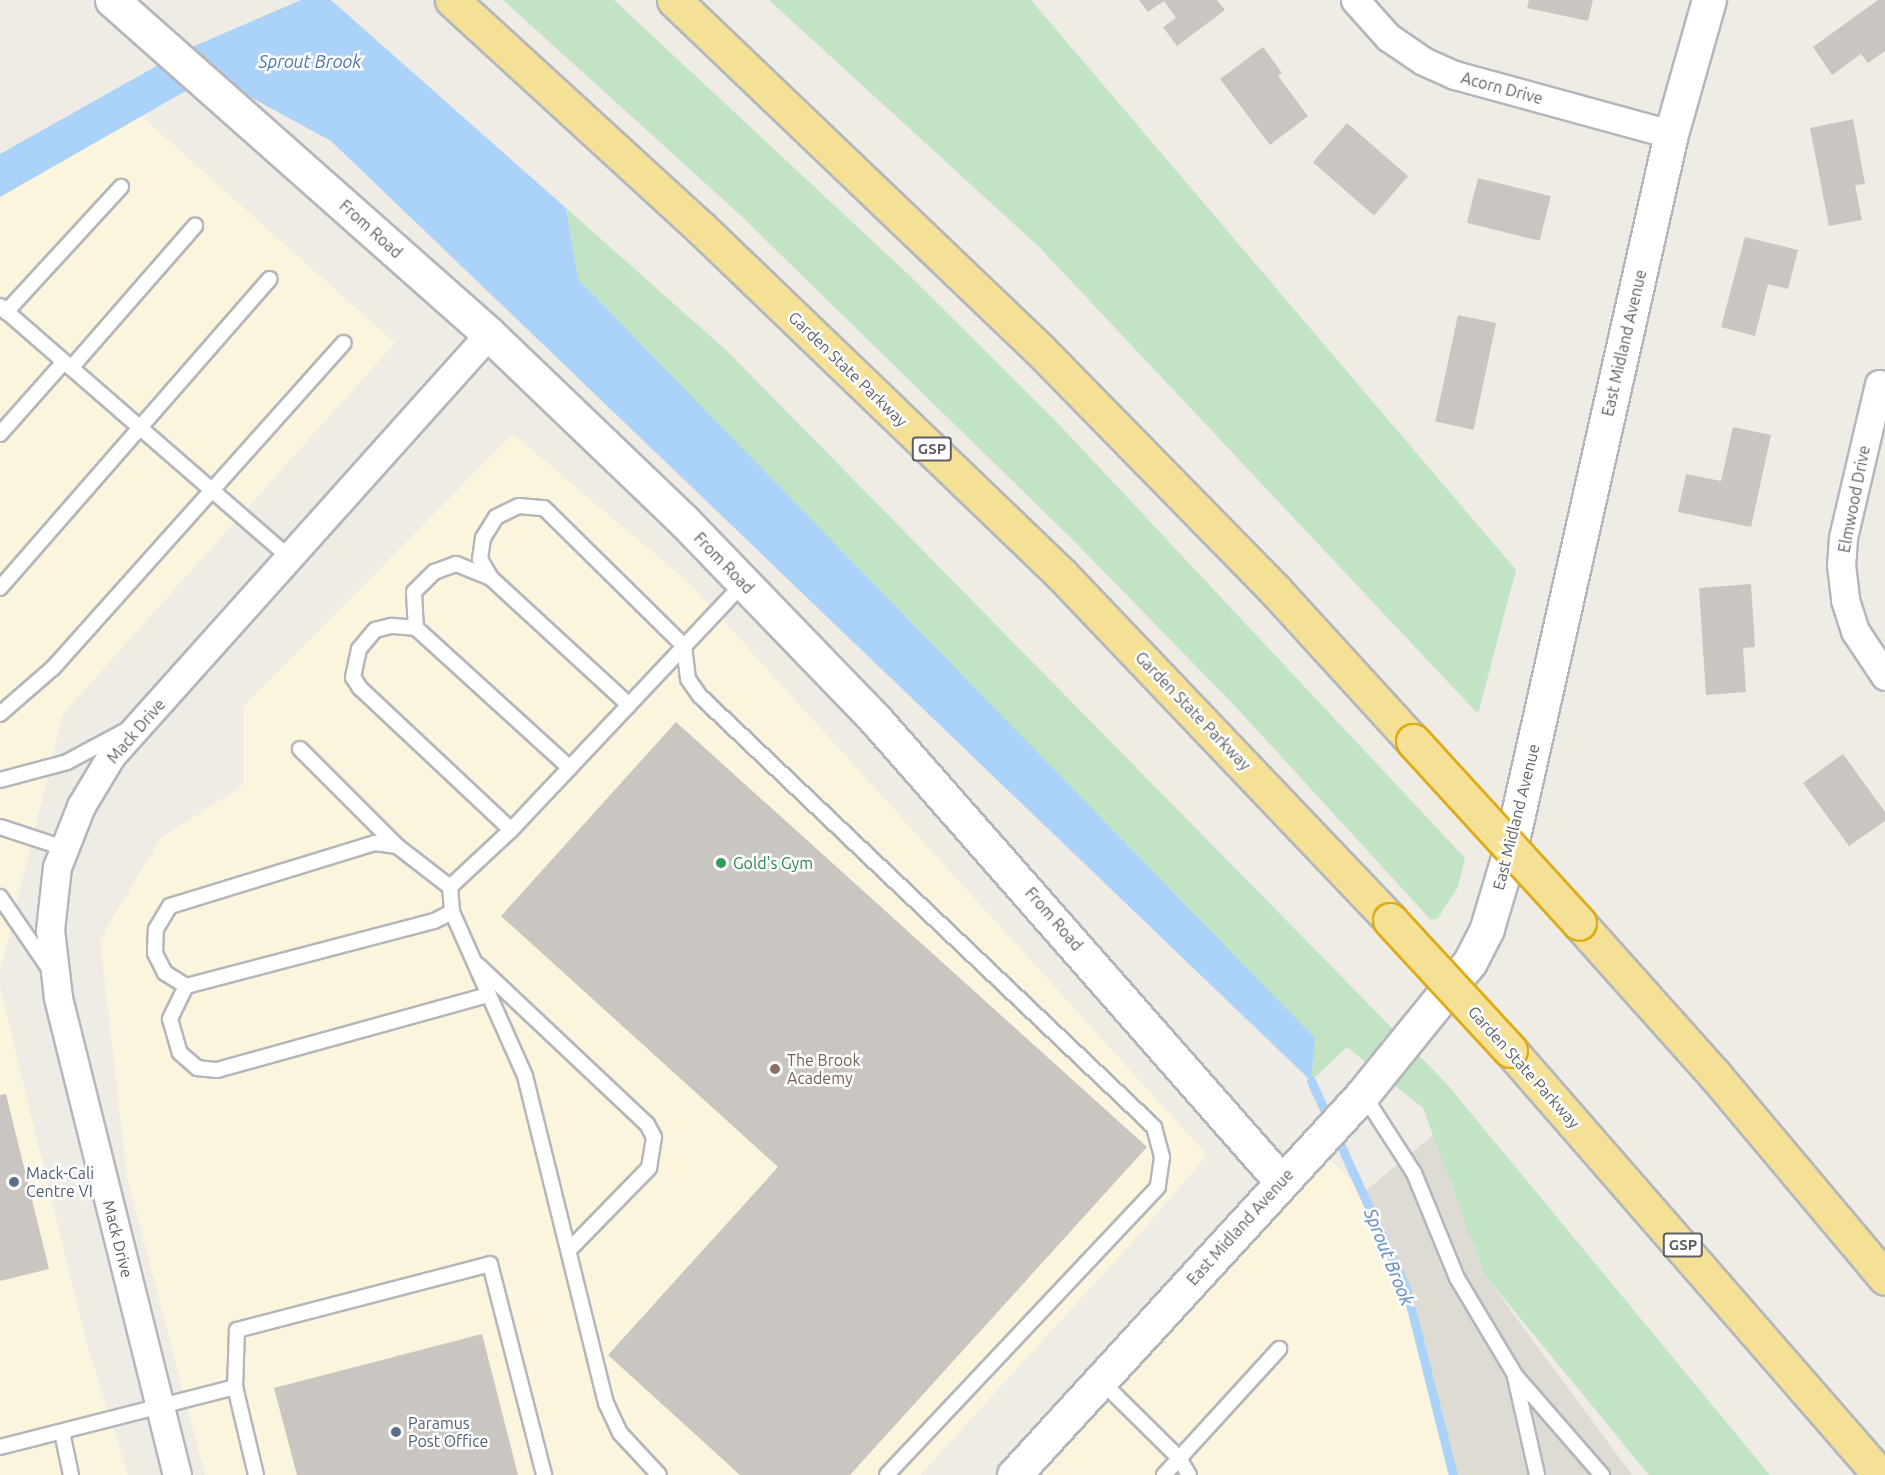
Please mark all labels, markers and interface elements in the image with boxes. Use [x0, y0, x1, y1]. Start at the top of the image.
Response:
water label: Sprout Brook [259, 50, 361, 72]
street label: Acorn Drive [1459, 68, 1545, 108]
street label: From Road [336, 196, 406, 262]
street label: East Midland Avenue [1598, 268, 1650, 418]
street label: Garden State Parkway [785, 307, 911, 431]
road number: GSP [911, 437, 953, 461]
street label: Elmwood Drive [1834, 444, 1874, 554]
street label: From Road [690, 528, 758, 598]
street label: Garden State Parkway [1131, 648, 1255, 774]
street label: Mack Drive [103, 695, 169, 767]
street label: East Midland Avenue [1489, 742, 1543, 892]
place label: Gold's Gym [733, 853, 813, 873]
marker: Gold's Gym [714, 856, 728, 870]
street label: From Road [1021, 883, 1087, 955]
street label: Garden State Parkway [1464, 1002, 1584, 1132]
place label: The Brook Academy [787, 1050, 861, 1088]
marker: The Brook Academy [768, 1062, 782, 1076]
place label: Mack-Cali Centre VI [26, 1163, 94, 1201]
street label: East Midland Avenue [1183, 1165, 1297, 1289]
marker: Mack-Cali Centre VI [7, 1175, 21, 1189]
street label: Mack Drive [99, 1198, 137, 1280]
water label: Sprout Brook [1360, 1205, 1418, 1309]
road number: GSP [1662, 1233, 1704, 1257]
place label: Paramus Post Office [408, 1413, 488, 1451]
marker: Paramus Post Office [389, 1425, 403, 1439]

